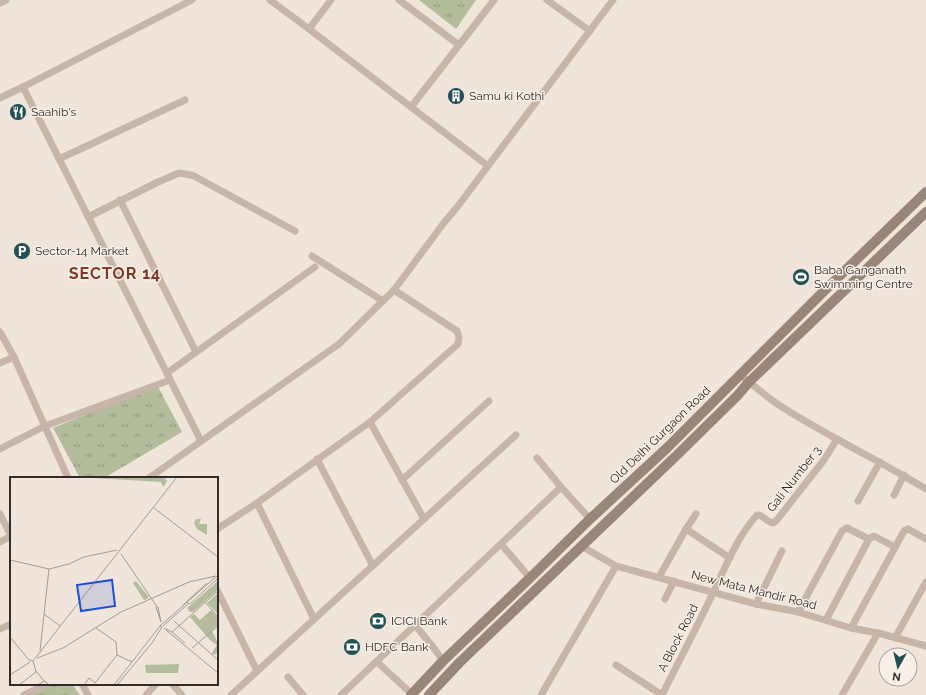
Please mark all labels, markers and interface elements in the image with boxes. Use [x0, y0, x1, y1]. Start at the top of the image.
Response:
building icon: Samu ki Kothi [446, 86, 466, 106]
place label: Samu ki Kothi [469, 89, 544, 103]
restaurant icon: Saahib's [8, 102, 28, 122]
place label: Saahib's [31, 105, 76, 119]
parking icon: Sector-14 Market [12, 241, 32, 261]
place label: Sector-14 Market [35, 244, 129, 258]
place label: Baba Ganganath Swimming Centre [814, 263, 913, 291]
district label: SECTOR 14 [69, 264, 161, 283]
sports icon: Baba Ganganath Swimming Centre [791, 267, 811, 287]
street label: Old Delhi Gurgaon Road [607, 383, 713, 487]
street label: Gali Number 3 [764, 443, 824, 515]
inset map [10, 477, 218, 685]
street label: New Mata Mandir Road [690, 568, 818, 612]
street label: A Block Road [655, 602, 701, 674]
bank icon: ICICI Bank [368, 611, 388, 631]
place label: ICICI Bank [391, 614, 448, 628]
bank icon: HDFC Bank [342, 637, 362, 657]
place label: HDFC Bank [365, 640, 429, 654]
north arrow [878, 647, 918, 687]
text: N [892, 669, 902, 683]

